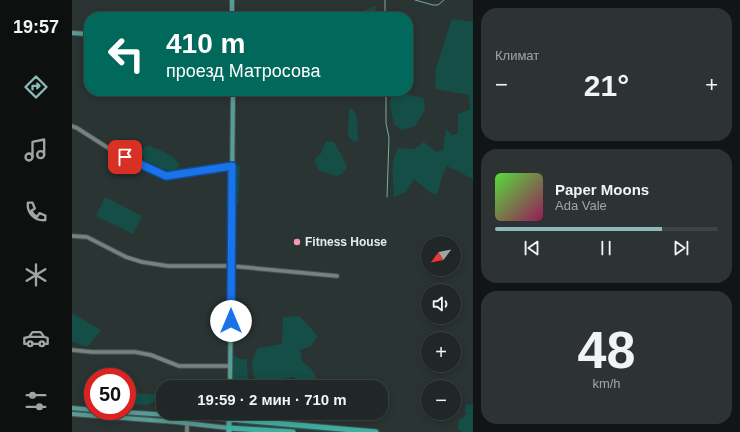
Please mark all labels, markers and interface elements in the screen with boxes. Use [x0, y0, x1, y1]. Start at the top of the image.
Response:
text: 19:57 [13, 17, 59, 37]
icon: left [100, 28, 152, 80]
text: 410 m [166, 28, 245, 59]
text: Климат [495, 48, 539, 63]
text: проезд Матросова [166, 61, 320, 81]
text: 21° [584, 69, 629, 102]
text: − [495, 72, 508, 97]
text: + [705, 72, 718, 97]
icon: directions [22, 73, 50, 101]
icon: music [22, 136, 50, 164]
pin [108, 140, 142, 174]
icon: arrive [114, 146, 136, 168]
text: Paper Moons [555, 181, 649, 198]
icon: phone [22, 198, 50, 226]
text: Ada Vale [555, 198, 607, 213]
place label: Fitness House [305, 235, 387, 249]
north arrow [421, 236, 461, 276]
map controls [421, 236, 461, 420]
marker: Fitness House [292, 237, 302, 247]
icon: previous [521, 237, 543, 259]
icon: pause [595, 237, 617, 259]
icon: next [670, 237, 692, 259]
icon: climate [22, 261, 50, 289]
button: sound [421, 284, 461, 324]
position arrow [210, 300, 252, 342]
text: 48 [578, 321, 635, 379]
icon: car [22, 324, 50, 352]
button: + [421, 332, 461, 372]
speed limit sign: 50 [84, 368, 136, 420]
text: km/h [592, 376, 621, 391]
button: − [421, 380, 461, 420]
icon: filters [22, 387, 50, 415]
text: 19:59 · 2 мин · 710 m [197, 391, 347, 408]

